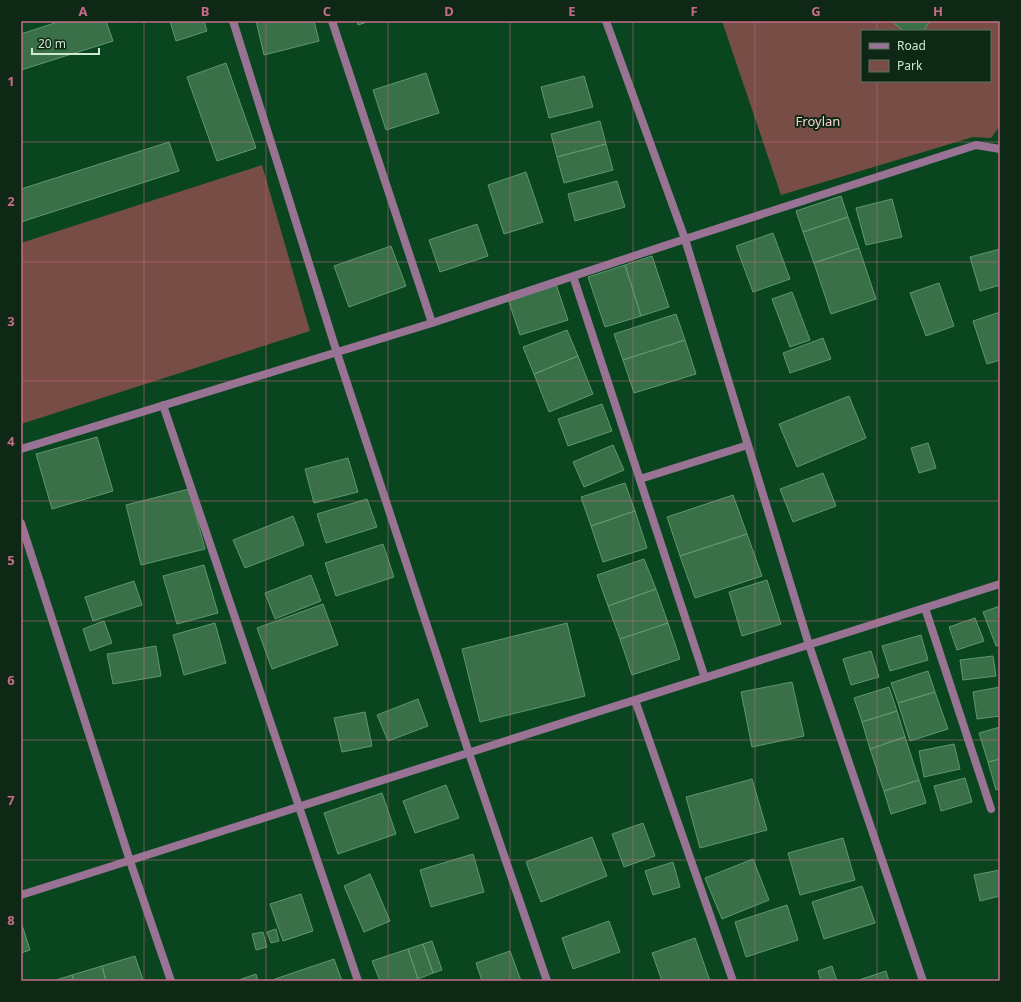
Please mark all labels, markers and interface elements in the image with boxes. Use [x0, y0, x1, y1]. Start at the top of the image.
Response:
text: A [79, 2, 88, 20]
text: B [201, 2, 209, 20]
text: C [323, 2, 331, 20]
text: D [444, 2, 454, 20]
text: E [568, 2, 576, 20]
text: F [690, 2, 698, 20]
text: G [811, 2, 821, 20]
text: H [933, 2, 943, 20]
scale bar [32, 30, 99, 56]
legend [861, 30, 991, 82]
text: 20 m [38, 35, 66, 52]
text: Road [897, 37, 926, 54]
text: Park [897, 57, 923, 74]
text: 1 [7, 72, 15, 90]
park label: Froylan [796, 112, 840, 130]
text: 2 [7, 192, 15, 210]
text: 3 [7, 312, 15, 330]
text: 4 [7, 432, 15, 450]
text: 5 [7, 551, 15, 569]
text: 6 [7, 671, 15, 689]
text: 7 [7, 791, 15, 809]
text: 8 [7, 911, 15, 929]

